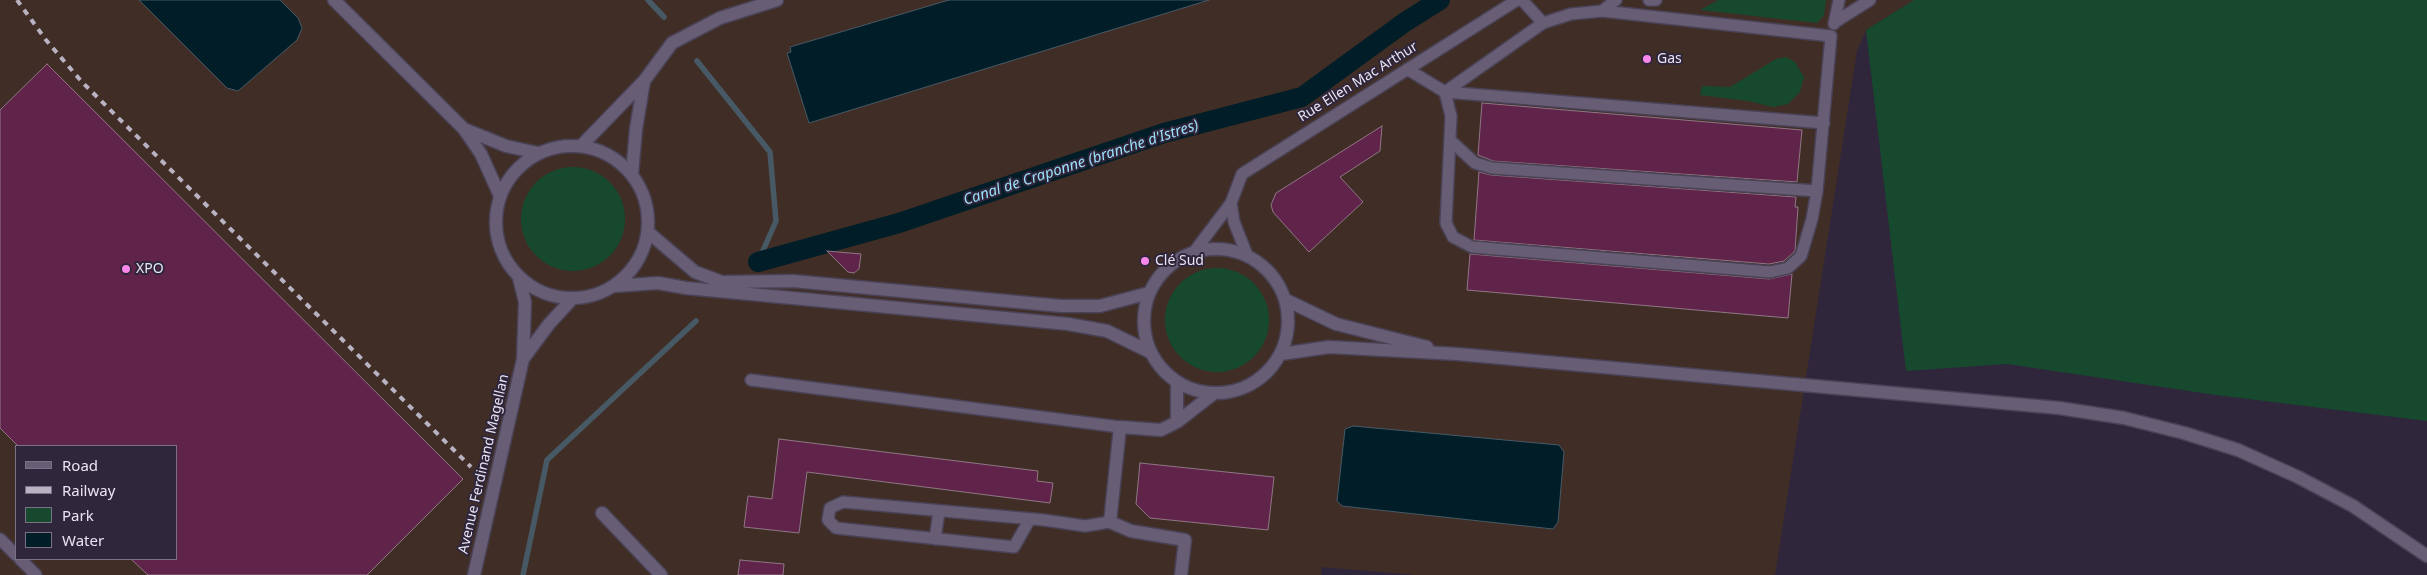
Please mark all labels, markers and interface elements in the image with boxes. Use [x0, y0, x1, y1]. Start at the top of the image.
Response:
street label: Rue Ellen Mac Arthur [1295, 38, 1421, 126]
place label: Gas [1657, 51, 1682, 67]
marker: Gas [1641, 53, 1653, 65]
water label: Canal de Craponne (branche d'Istres) [961, 116, 1201, 210]
place label: Clé Sud [1155, 253, 1204, 269]
marker: Clé Sud [1139, 255, 1151, 267]
place label: XPO [136, 261, 164, 277]
marker: XPO [120, 263, 132, 275]
street label: Avenue Ferdinand Magellan [455, 373, 513, 555]
legend [15, 445, 178, 560]
text: Road [62, 455, 98, 475]
text: Railway [62, 480, 115, 500]
text: Park [62, 505, 94, 525]
text: Water [62, 530, 104, 550]

